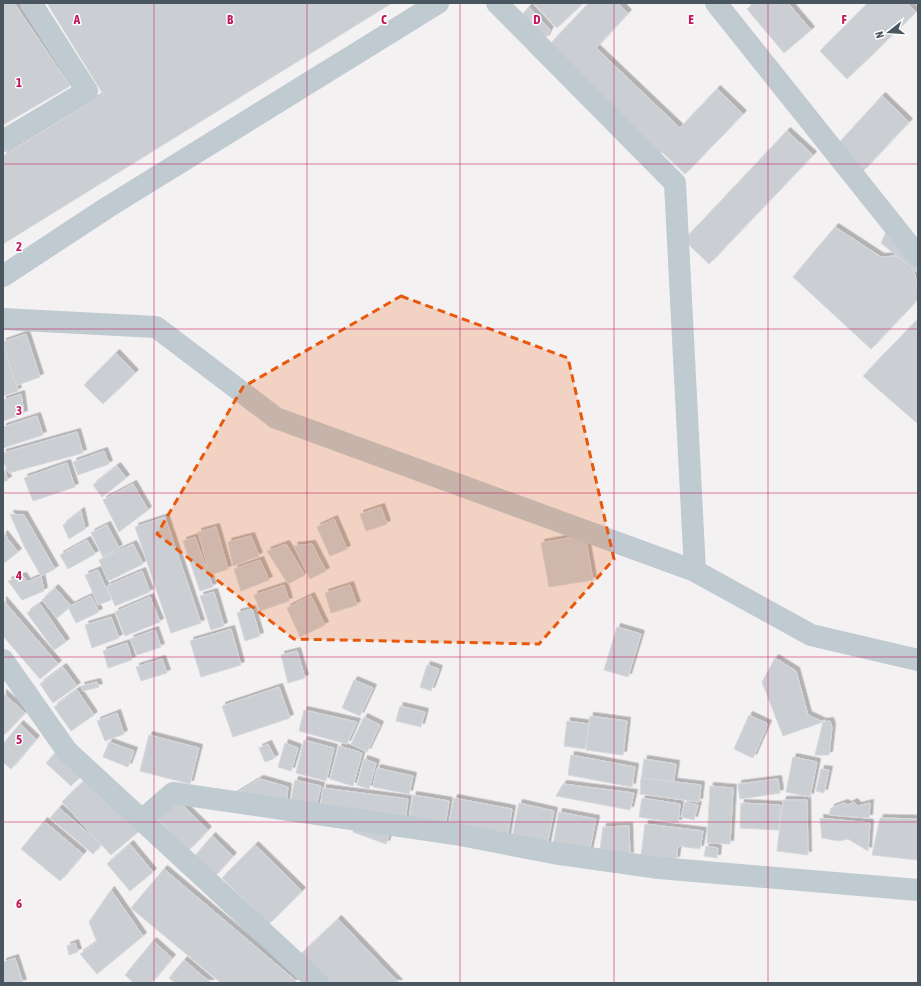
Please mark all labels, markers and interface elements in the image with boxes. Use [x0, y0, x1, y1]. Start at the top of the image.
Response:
text: A [73, 12, 81, 27]
text: B [227, 12, 234, 27]
text: C [381, 12, 387, 27]
text: D [533, 12, 541, 27]
text: E [688, 12, 694, 27]
text: F [841, 12, 847, 27]
north arrow [869, 12, 909, 52]
text: N [873, 30, 886, 40]
text: 1 [16, 75, 22, 90]
text: 2 [16, 239, 22, 254]
text: 3 [16, 403, 22, 418]
text: 4 [15, 568, 22, 583]
text: 5 [16, 732, 22, 747]
text: 6 [16, 896, 22, 911]

